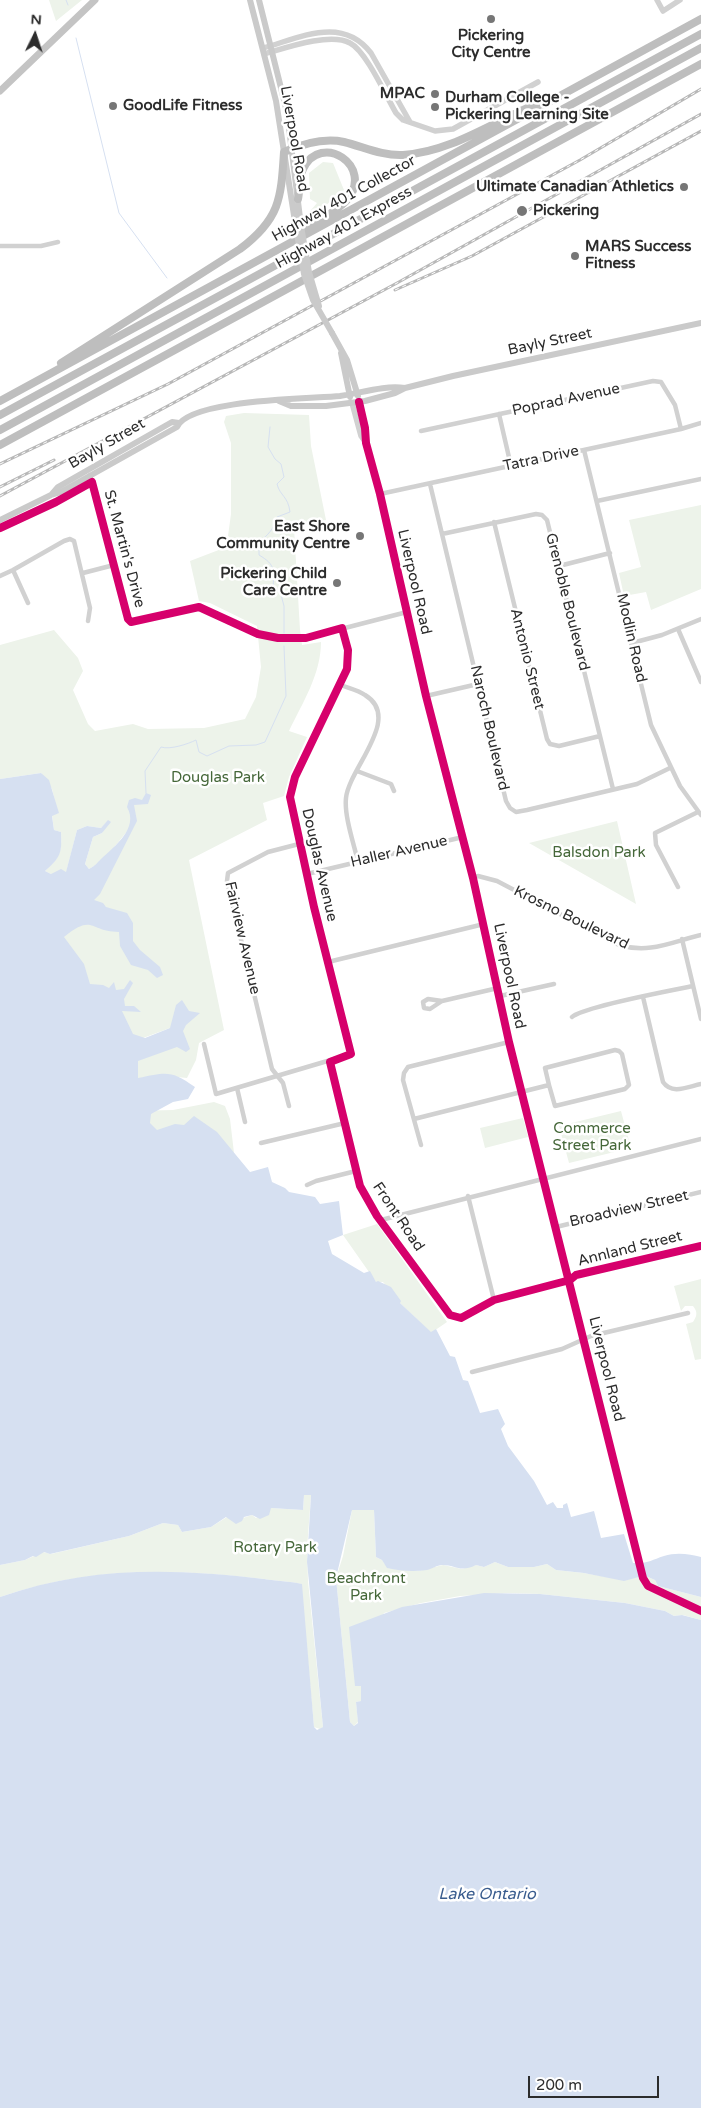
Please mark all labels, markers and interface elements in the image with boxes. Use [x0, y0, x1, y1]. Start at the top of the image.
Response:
north arrow [10, 10, 60, 60]
text: N [30, 11, 42, 28]
marker: Pickering City Centre [485, 13, 497, 25]
place label: Pickering City Centre [451, 27, 531, 62]
street label: Liverpool Road [276, 85, 312, 193]
place label: MPAC [380, 85, 425, 103]
marker: MPAC [429, 88, 441, 100]
place label: Durham College - Pickering Learning Site [445, 89, 609, 124]
place label: GoodLife Fitness [123, 97, 242, 115]
marker: GoodLife Fitness [107, 100, 119, 112]
marker: Durham College - Pickering Learning Site [429, 101, 441, 113]
street label: Highway 401 Collector [269, 152, 419, 246]
place label: Ultimate Canadian Athletics [476, 178, 674, 196]
marker: Ultimate Canadian Athletics [678, 181, 690, 193]
street label: Highway 401 Express [273, 183, 415, 273]
place label: Pickering [533, 202, 599, 220]
marker: Pickering [515, 204, 529, 218]
place label: MARS Success Fitness [585, 238, 691, 273]
marker: MARS Success Fitness [569, 250, 581, 262]
street label: Bayly Street [506, 324, 594, 360]
street label: Poprad Avenue [510, 380, 622, 420]
street label: Bayly Street [66, 415, 148, 473]
street label: Tatra Drive [502, 442, 580, 476]
street label: St. Martin's Drive [100, 488, 148, 610]
place label: East Shore Community Centre [216, 518, 350, 553]
street label: Liverpool Road [393, 528, 435, 636]
marker: East Shore Community Centre [354, 530, 366, 542]
street label: Grenoble Boulevard [541, 531, 593, 673]
place label: Pickering Child Care Centre [220, 565, 327, 600]
marker: Pickering Child Care Centre [331, 577, 343, 589]
street label: Modlin Road [612, 592, 650, 684]
street label: Antonio Street [506, 607, 548, 711]
street label: Naroch Boulevard [466, 664, 512, 792]
park label: Douglas Park [171, 769, 265, 787]
street label: Douglas Avenue [297, 807, 341, 923]
street label: Haller Avenue [349, 832, 449, 872]
park label: Balsdon Park [552, 844, 646, 862]
street label: Fairview Avenue [220, 880, 264, 996]
street label: Krosno Boulevard [510, 882, 632, 954]
street label: Liverpool Road [489, 922, 529, 1030]
park label: Commerce Street Park [553, 1120, 631, 1155]
street label: Front Road [368, 1179, 428, 1255]
street label: Broadview Street [568, 1187, 690, 1231]
street label: Annland Street [576, 1227, 684, 1271]
street label: Liverpool Road [584, 1315, 628, 1423]
park label: Rotary Park [233, 1539, 317, 1557]
park label: Beachfront Park [326, 1570, 406, 1605]
water label: Lake Ontario [438, 1885, 536, 1905]
scale bar [531, 2066, 662, 2098]
text: 200 m [536, 2076, 582, 2094]

